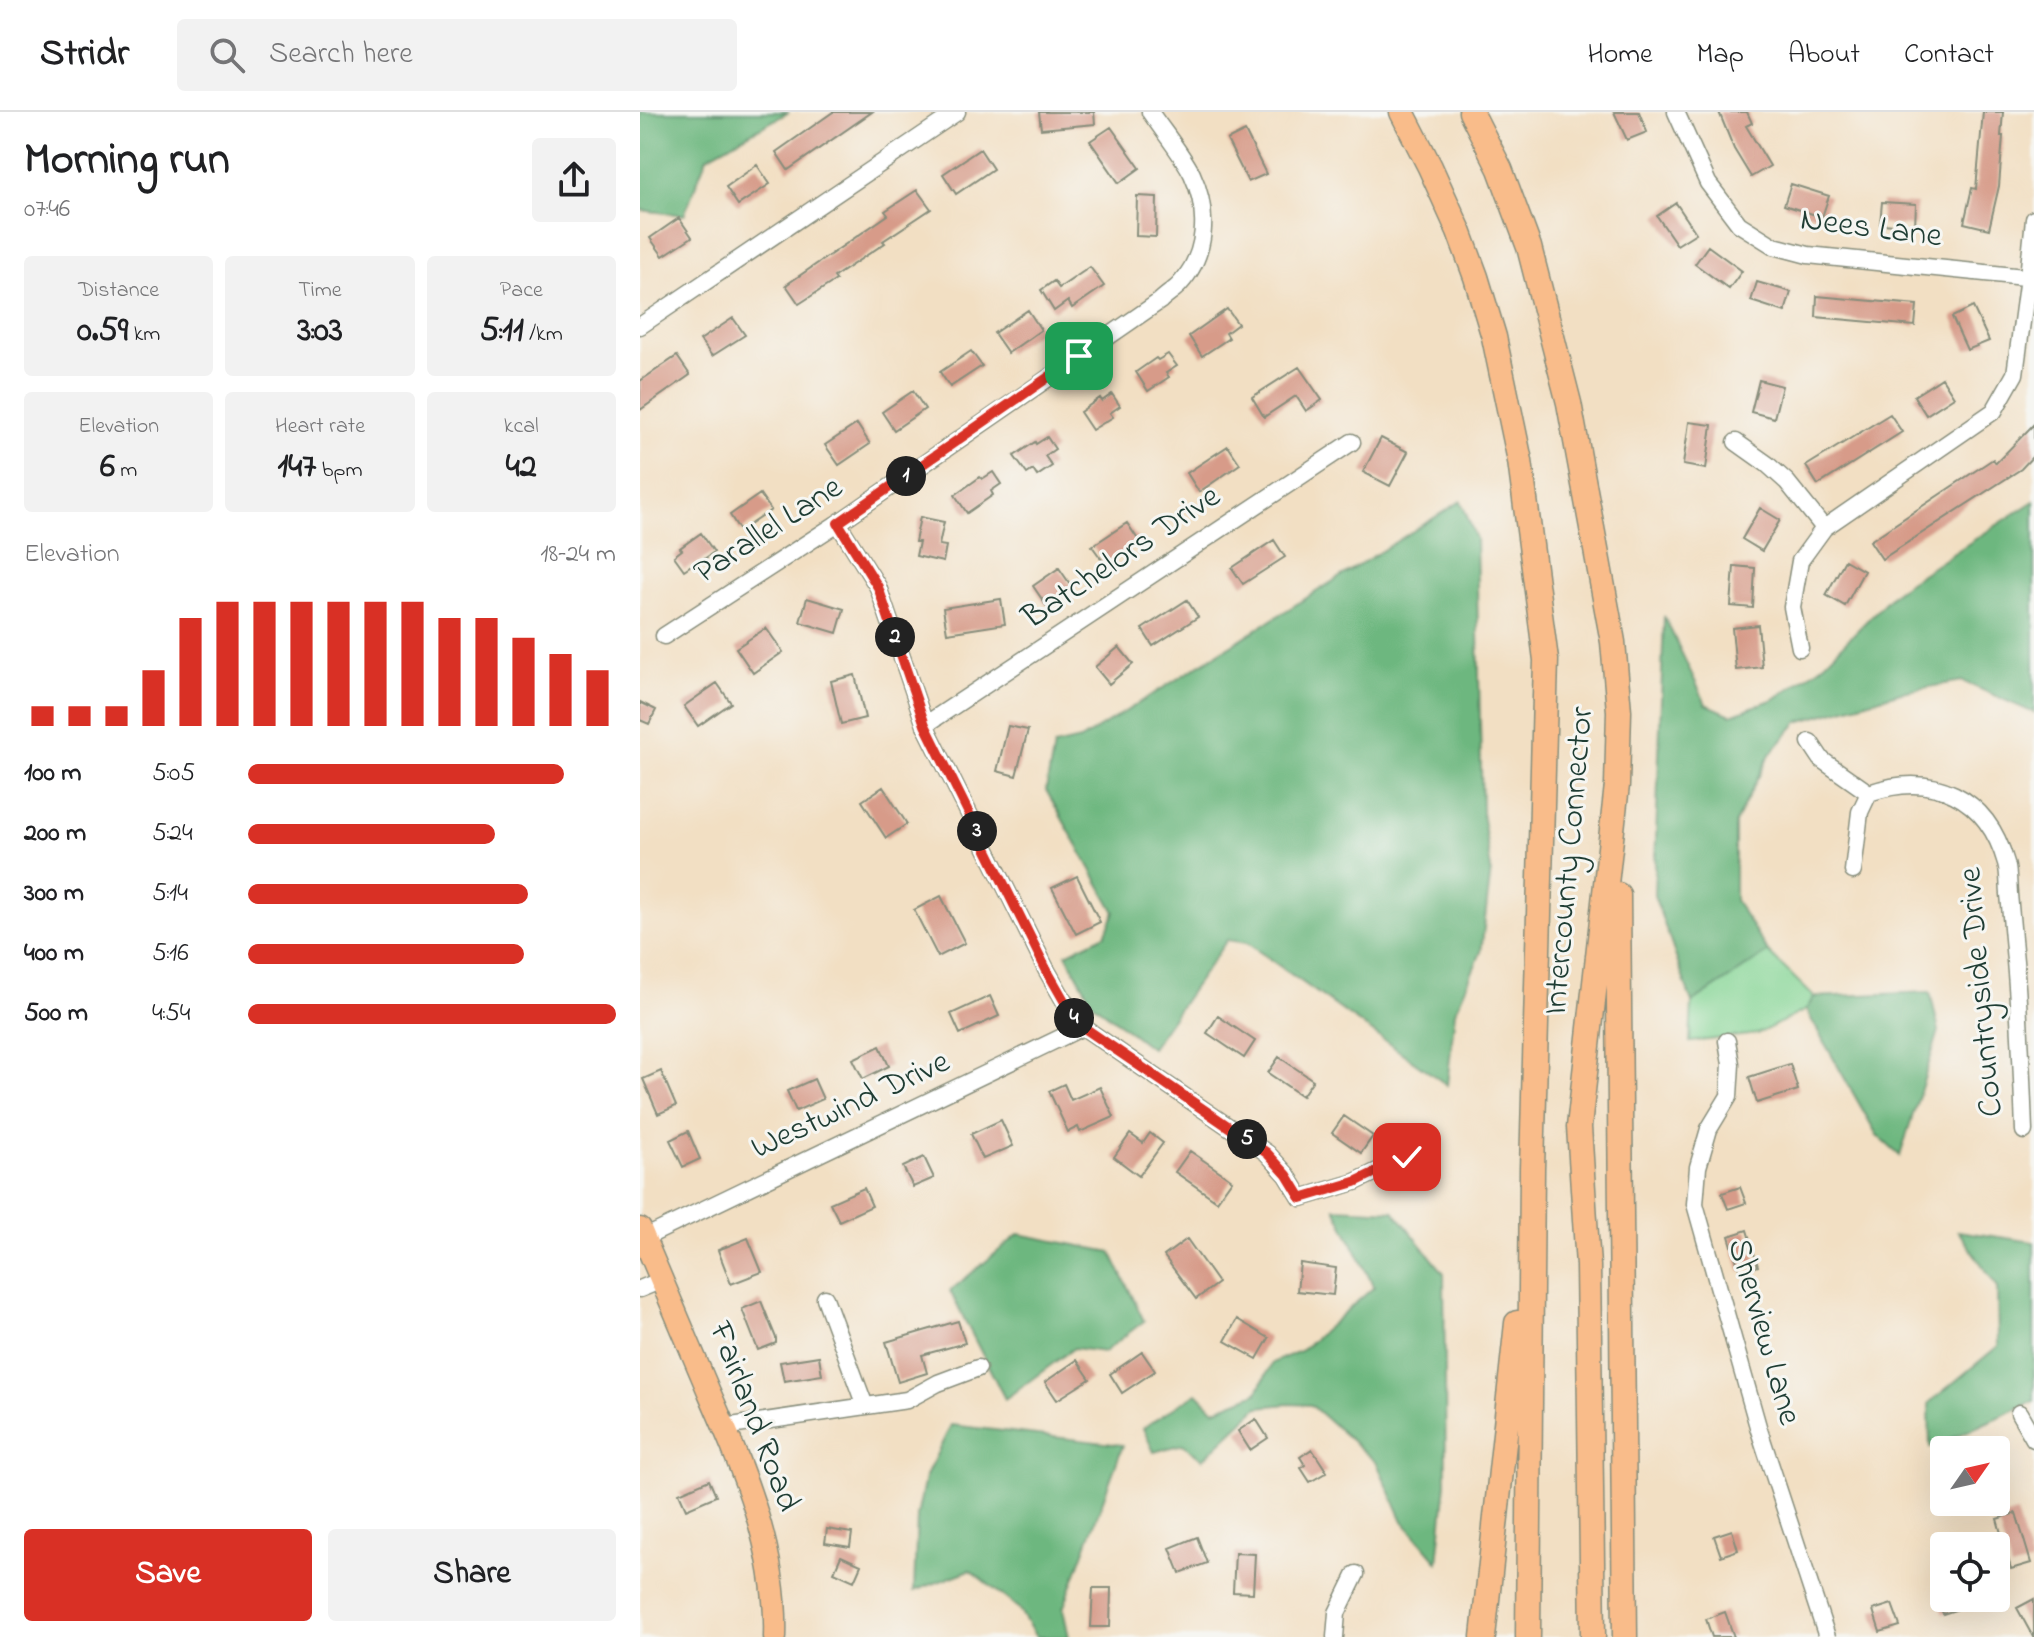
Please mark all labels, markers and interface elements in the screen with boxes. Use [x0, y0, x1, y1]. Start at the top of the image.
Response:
search box [177, 19, 737, 91]
text: Stridr [40, 27, 129, 83]
icon: search [205, 33, 249, 77]
text: Search here [269, 33, 413, 77]
text: Home [1587, 35, 1653, 76]
text: Map [1697, 35, 1744, 76]
text: About [1788, 35, 1860, 76]
text: Contact [1904, 35, 1994, 76]
text: Morning run [24, 129, 230, 193]
button: share [532, 138, 616, 222]
text: 07:46 [24, 191, 70, 229]
street label: Nees Lane [1797, 196, 1945, 263]
text: Distance [78, 275, 159, 307]
text: Time [298, 275, 342, 307]
text: Pace [500, 275, 543, 307]
text: 0.59 [77, 307, 128, 357]
text: 3:03 [297, 307, 343, 357]
text: 5:11 [480, 307, 524, 357]
text: km [128, 319, 160, 351]
text: /km [524, 319, 563, 351]
pin [1045, 322, 1113, 390]
icon: arrive [1057, 334, 1101, 378]
text: Elevation [78, 411, 159, 443]
text: Heart rate [275, 411, 365, 443]
text: kcal [504, 411, 539, 443]
text: 6 [100, 443, 115, 493]
text: 147 [278, 443, 316, 493]
text: 42 [506, 443, 537, 493]
text: m [115, 455, 137, 487]
text: bpm [316, 455, 362, 487]
pin: 1 [886, 456, 926, 496]
text: 1 [903, 460, 910, 492]
street label: Parallel Lane [685, 464, 854, 598]
street label: Batchelors Drive [1012, 473, 1232, 644]
text: Elevation [24, 536, 120, 574]
text: 18–24 m [540, 536, 616, 574]
pin: 2 [875, 617, 915, 657]
text: 2 [890, 621, 900, 653]
street label: Intercounty Connector [1532, 704, 1608, 1017]
text: 100 m [24, 755, 81, 793]
text: 5:05 [152, 755, 195, 793]
pin: 3 [957, 811, 997, 851]
text: 200 m [24, 815, 86, 853]
text: 5:24 [152, 815, 193, 853]
text: 3 [972, 815, 982, 847]
street label: Countryside Drive [1946, 864, 2018, 1119]
text: 300 m [24, 875, 84, 913]
text: 5:14 [152, 875, 188, 913]
text: 400 m [24, 935, 84, 973]
text: 5:16 [152, 935, 189, 973]
text: 500 m [24, 995, 88, 1033]
text: 4:54 [152, 995, 191, 1033]
pin: 4 [1054, 998, 1094, 1038]
text: 4 [1069, 1002, 1079, 1034]
street label: Westwind Drive [743, 1038, 959, 1174]
pin: 5 [1227, 1119, 1267, 1159]
text: 5 [1241, 1123, 1253, 1155]
pin [1373, 1123, 1441, 1191]
icon: check [1385, 1135, 1429, 1179]
street label: Sherview Lane [1713, 1233, 1814, 1432]
street label: Fairland Road [694, 1314, 812, 1519]
north arrow [1930, 1436, 2010, 1516]
map controls [1930, 1436, 2010, 1612]
button: Save [24, 1529, 312, 1621]
button: Share [328, 1529, 616, 1621]
button: locate [1930, 1532, 2010, 1612]

